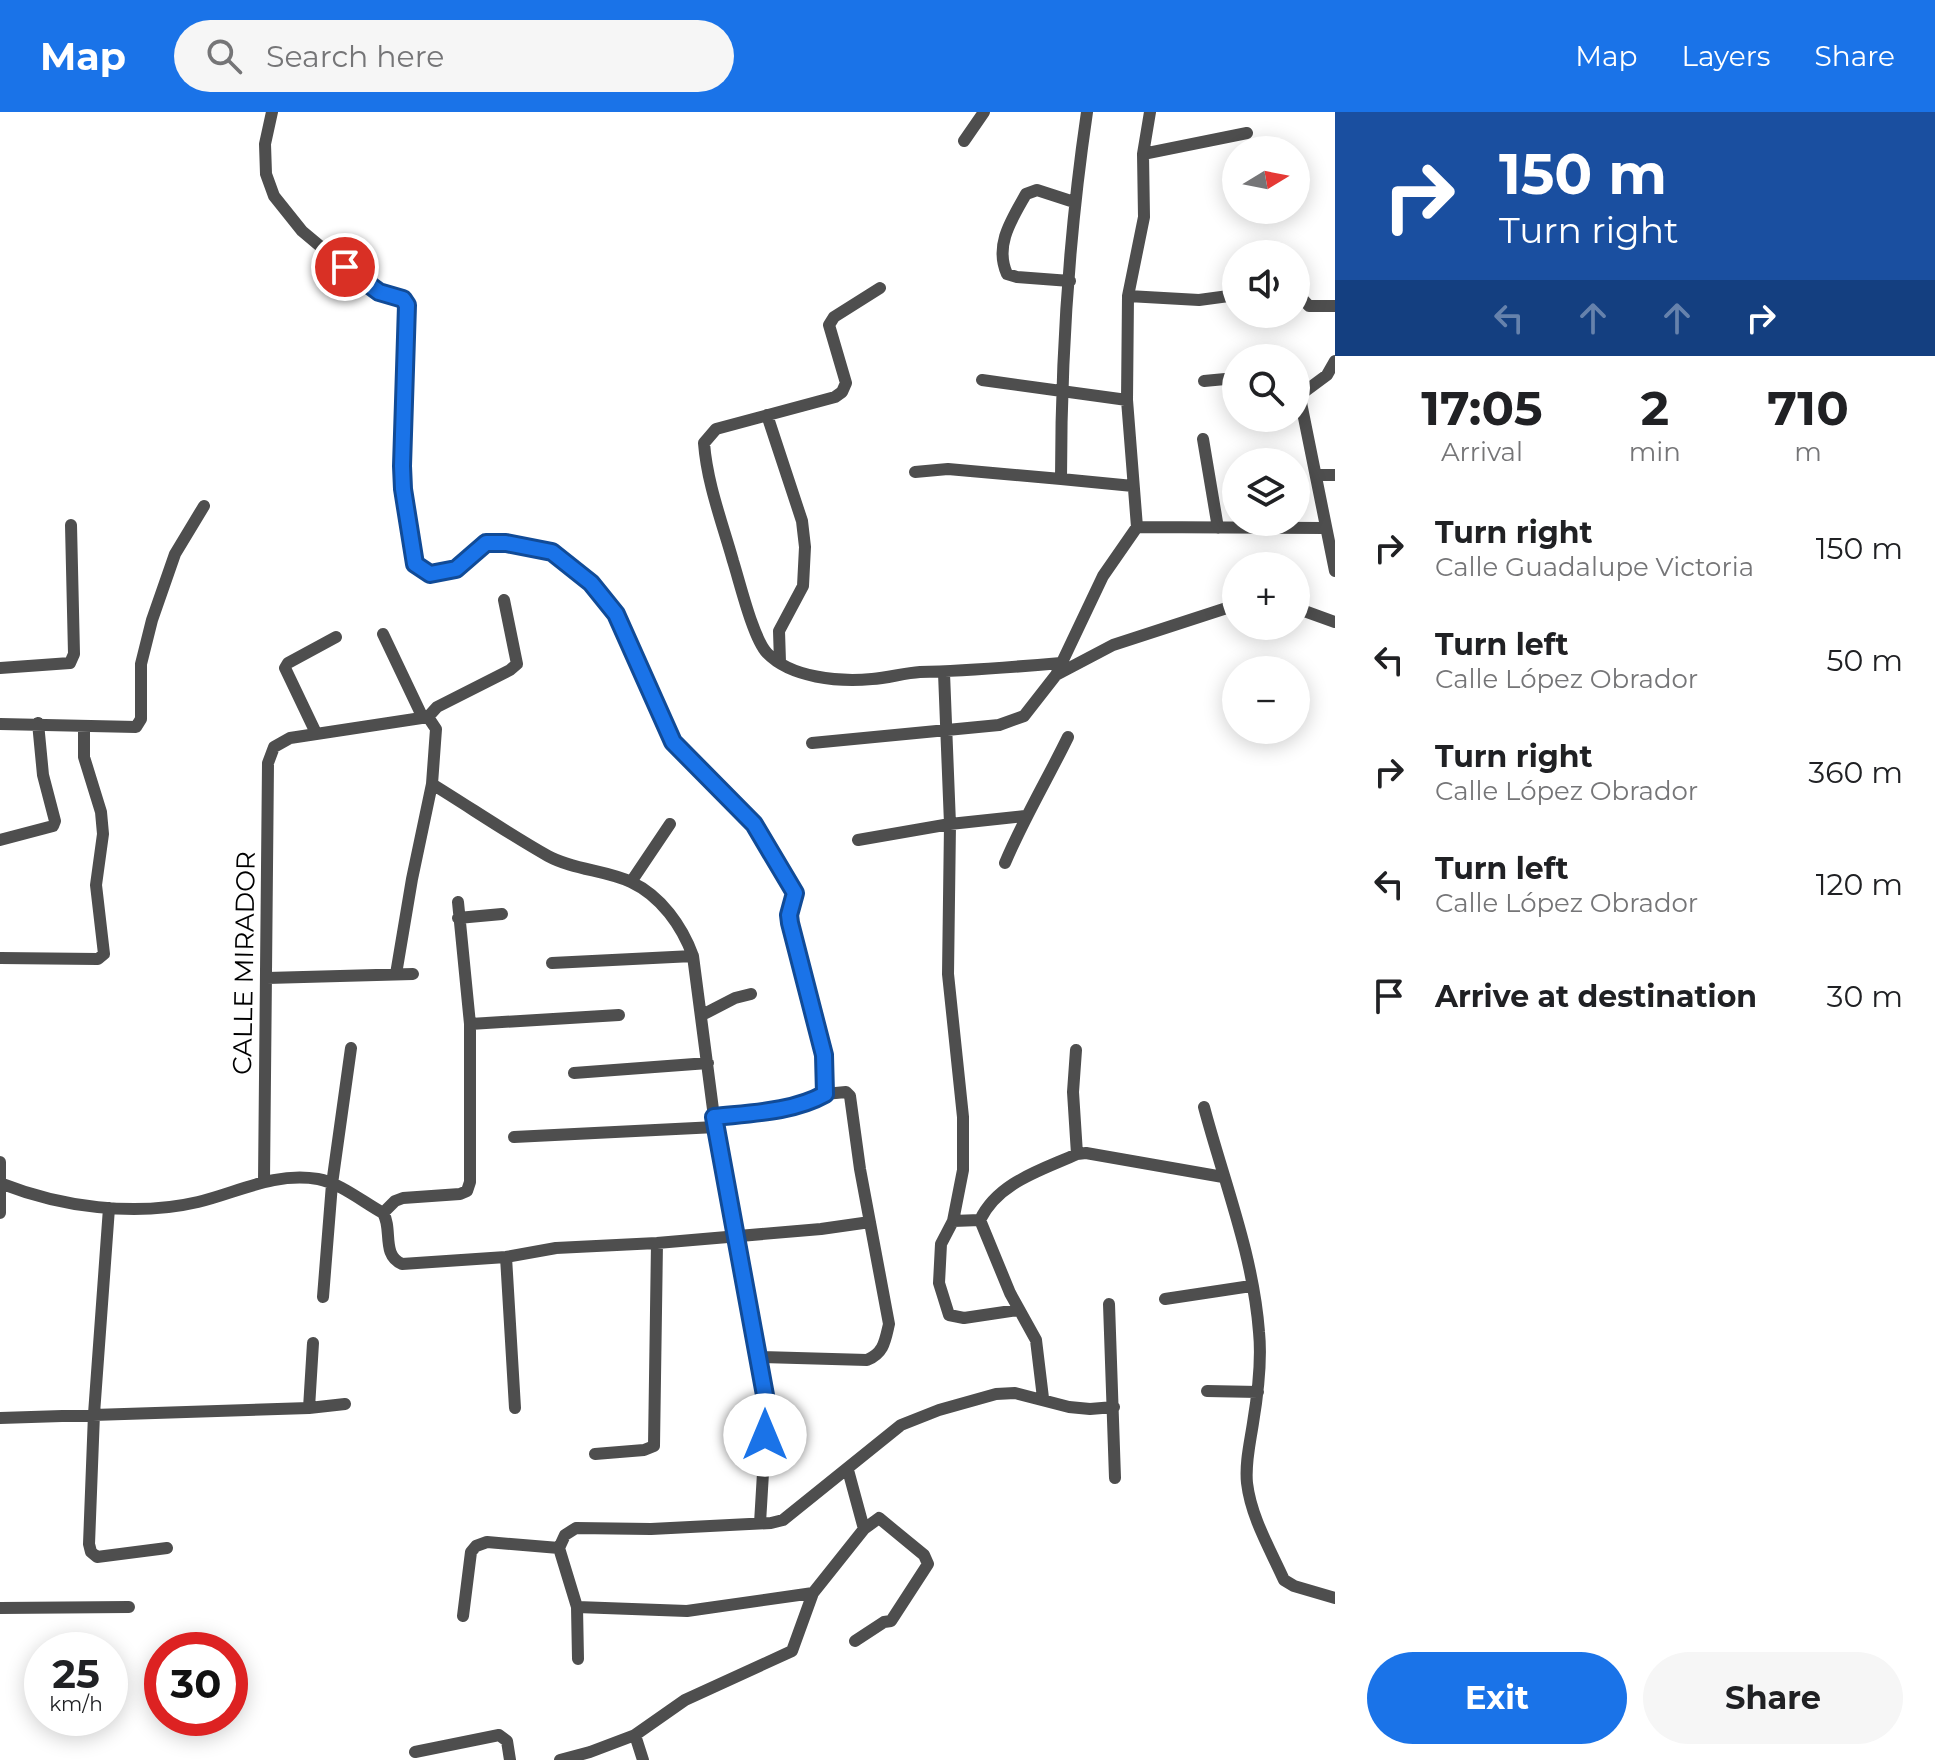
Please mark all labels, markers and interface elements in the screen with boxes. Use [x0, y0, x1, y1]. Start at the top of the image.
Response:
search box [174, 20, 734, 92]
text: Map [40, 33, 126, 80]
icon: search [202, 34, 246, 78]
text: Search here [266, 38, 444, 75]
text: Map [1575, 39, 1638, 73]
text: Layers [1682, 39, 1771, 73]
text: Share [1815, 39, 1895, 73]
north arrow [1222, 136, 1310, 224]
map controls [1222, 136, 1310, 744]
text: 150 m [1499, 140, 1667, 208]
icon: right [1367, 144, 1471, 248]
text: Turn right [1499, 208, 1679, 252]
pin [311, 233, 379, 301]
button: sound [1222, 240, 1310, 328]
icon: arrive [323, 245, 367, 289]
icon: left [1487, 296, 1531, 340]
icon: ahead [1571, 296, 1615, 340]
icon: ahead [1655, 296, 1699, 340]
icon: right [1739, 296, 1783, 340]
button: search [1222, 344, 1310, 432]
text: 17:05 [1421, 379, 1543, 437]
text: 2 [1641, 379, 1669, 437]
text: 710 [1767, 379, 1849, 437]
text: Arrival [1441, 436, 1523, 468]
text: min [1629, 436, 1681, 468]
text: m [1794, 436, 1822, 468]
button: layers [1222, 448, 1310, 536]
text: Turn right [1435, 514, 1592, 551]
icon: right [1367, 526, 1411, 570]
text: 150 m [1816, 530, 1903, 567]
text: Calle Guadalupe Victoria [1435, 551, 1754, 583]
button: + [1222, 552, 1310, 640]
text: Turn left [1435, 626, 1568, 663]
icon: left [1367, 638, 1411, 682]
text: 50 m [1826, 642, 1903, 679]
button: − [1222, 656, 1310, 744]
text: Calle López Obrador [1435, 663, 1698, 695]
text: Turn right [1435, 738, 1592, 775]
icon: right [1367, 750, 1411, 794]
text: 360 m [1808, 754, 1903, 791]
text: Calle López Obrador [1435, 775, 1698, 807]
text: Turn left [1435, 850, 1568, 887]
street label: CALLE MIRADOR [226, 851, 262, 1075]
icon: left [1367, 862, 1411, 906]
text: 120 m [1816, 866, 1903, 903]
text: Calle López Obrador [1435, 887, 1698, 919]
icon: arrive [1367, 974, 1411, 1018]
text: Arrive at destination [1435, 978, 1757, 1015]
text: 30 m [1827, 978, 1903, 1015]
position arrow [723, 1393, 807, 1477]
speed limit sign: 30 [144, 1632, 248, 1736]
text: 25 [52, 1649, 100, 1698]
button: Exit [1367, 1652, 1627, 1744]
button: Share [1643, 1652, 1903, 1744]
text: km/h [49, 1692, 103, 1716]

